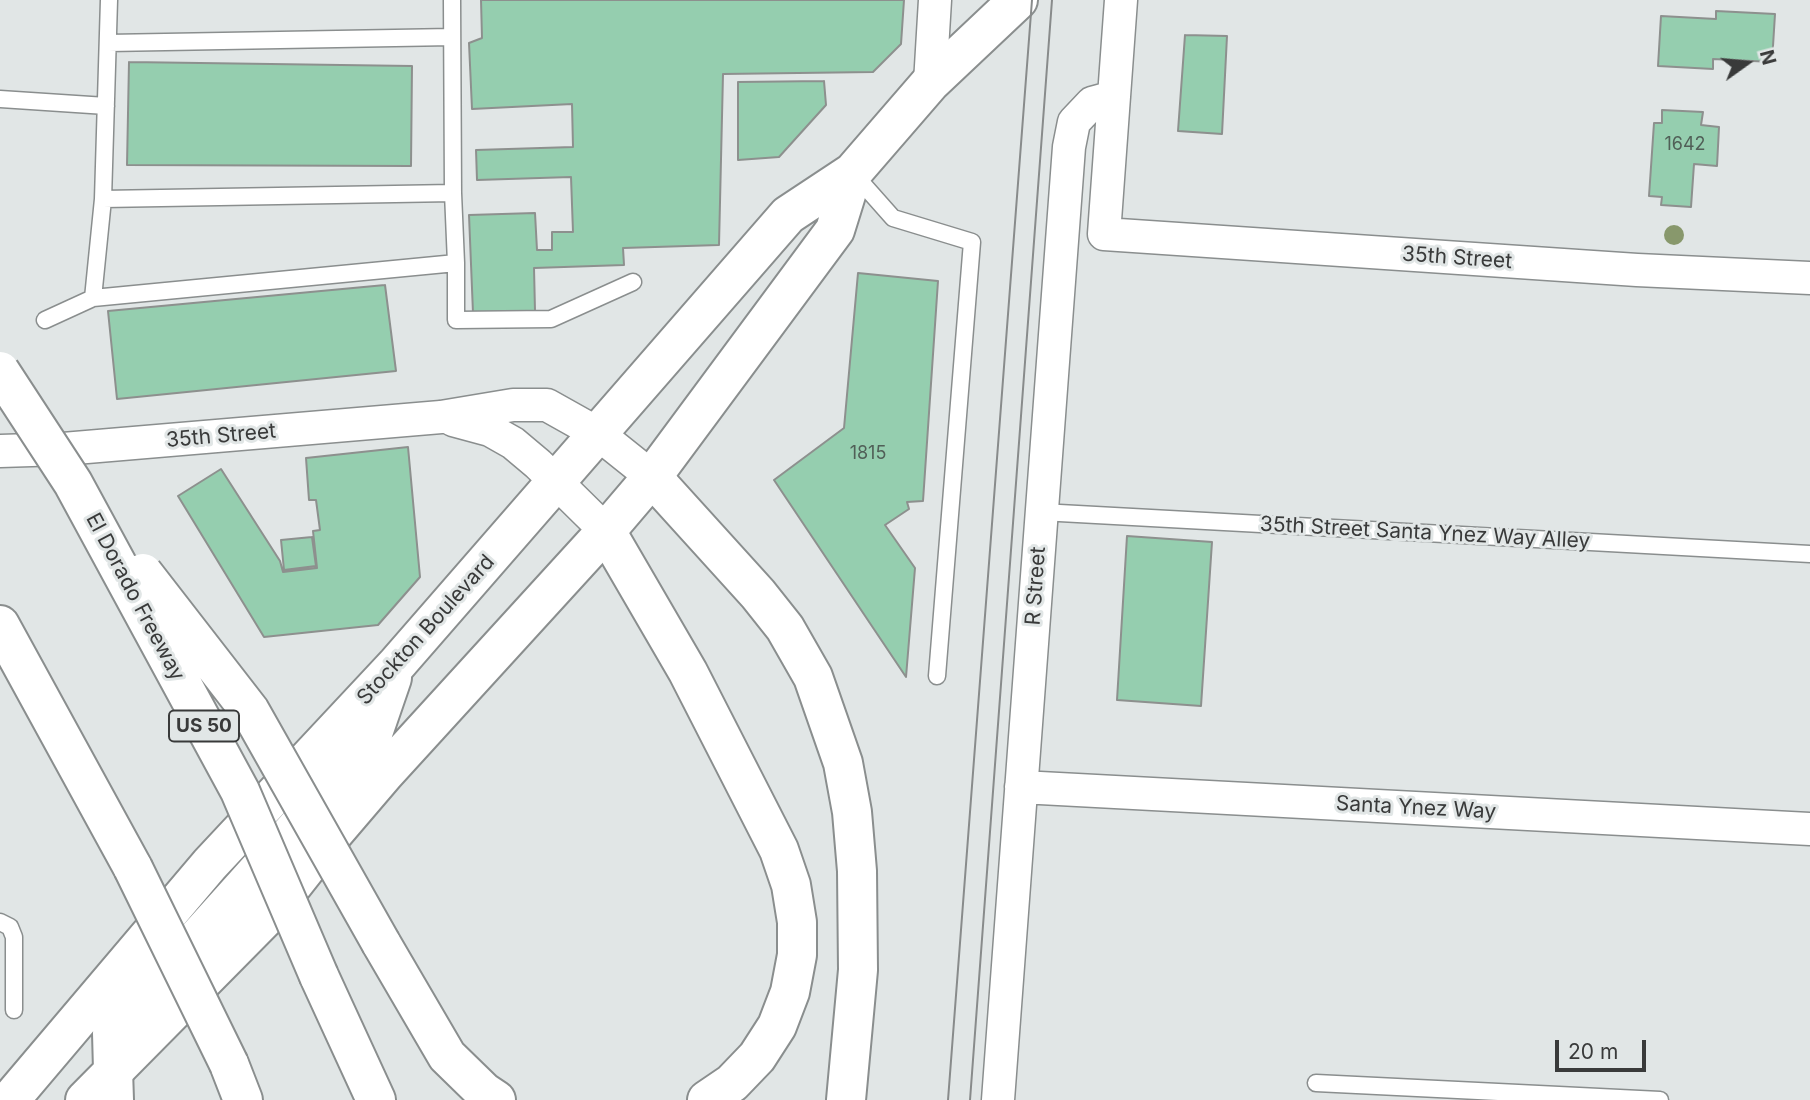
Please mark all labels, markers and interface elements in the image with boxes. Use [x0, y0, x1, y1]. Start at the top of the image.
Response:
north arrow [1712, 28, 1782, 98]
text: N [1755, 47, 1781, 67]
house number: 1642 [1664, 134, 1706, 156]
street label: 35th Street [1401, 242, 1513, 274]
street label: 35th Street [165, 419, 277, 453]
house number: 1815 [850, 443, 886, 465]
street label: El Dorado Freeway [80, 509, 190, 685]
street label: 35th Street Santa Ynez Way Alley [1259, 512, 1591, 554]
street label: R Street [1021, 546, 1051, 626]
street label: Stockton Boulevard [352, 550, 500, 710]
road number: US 50 [169, 710, 239, 741]
street label: Santa Ynez Way [1335, 791, 1497, 825]
scale bar [1558, 1026, 1649, 1070]
text: 20 m [1568, 1039, 1618, 1064]

